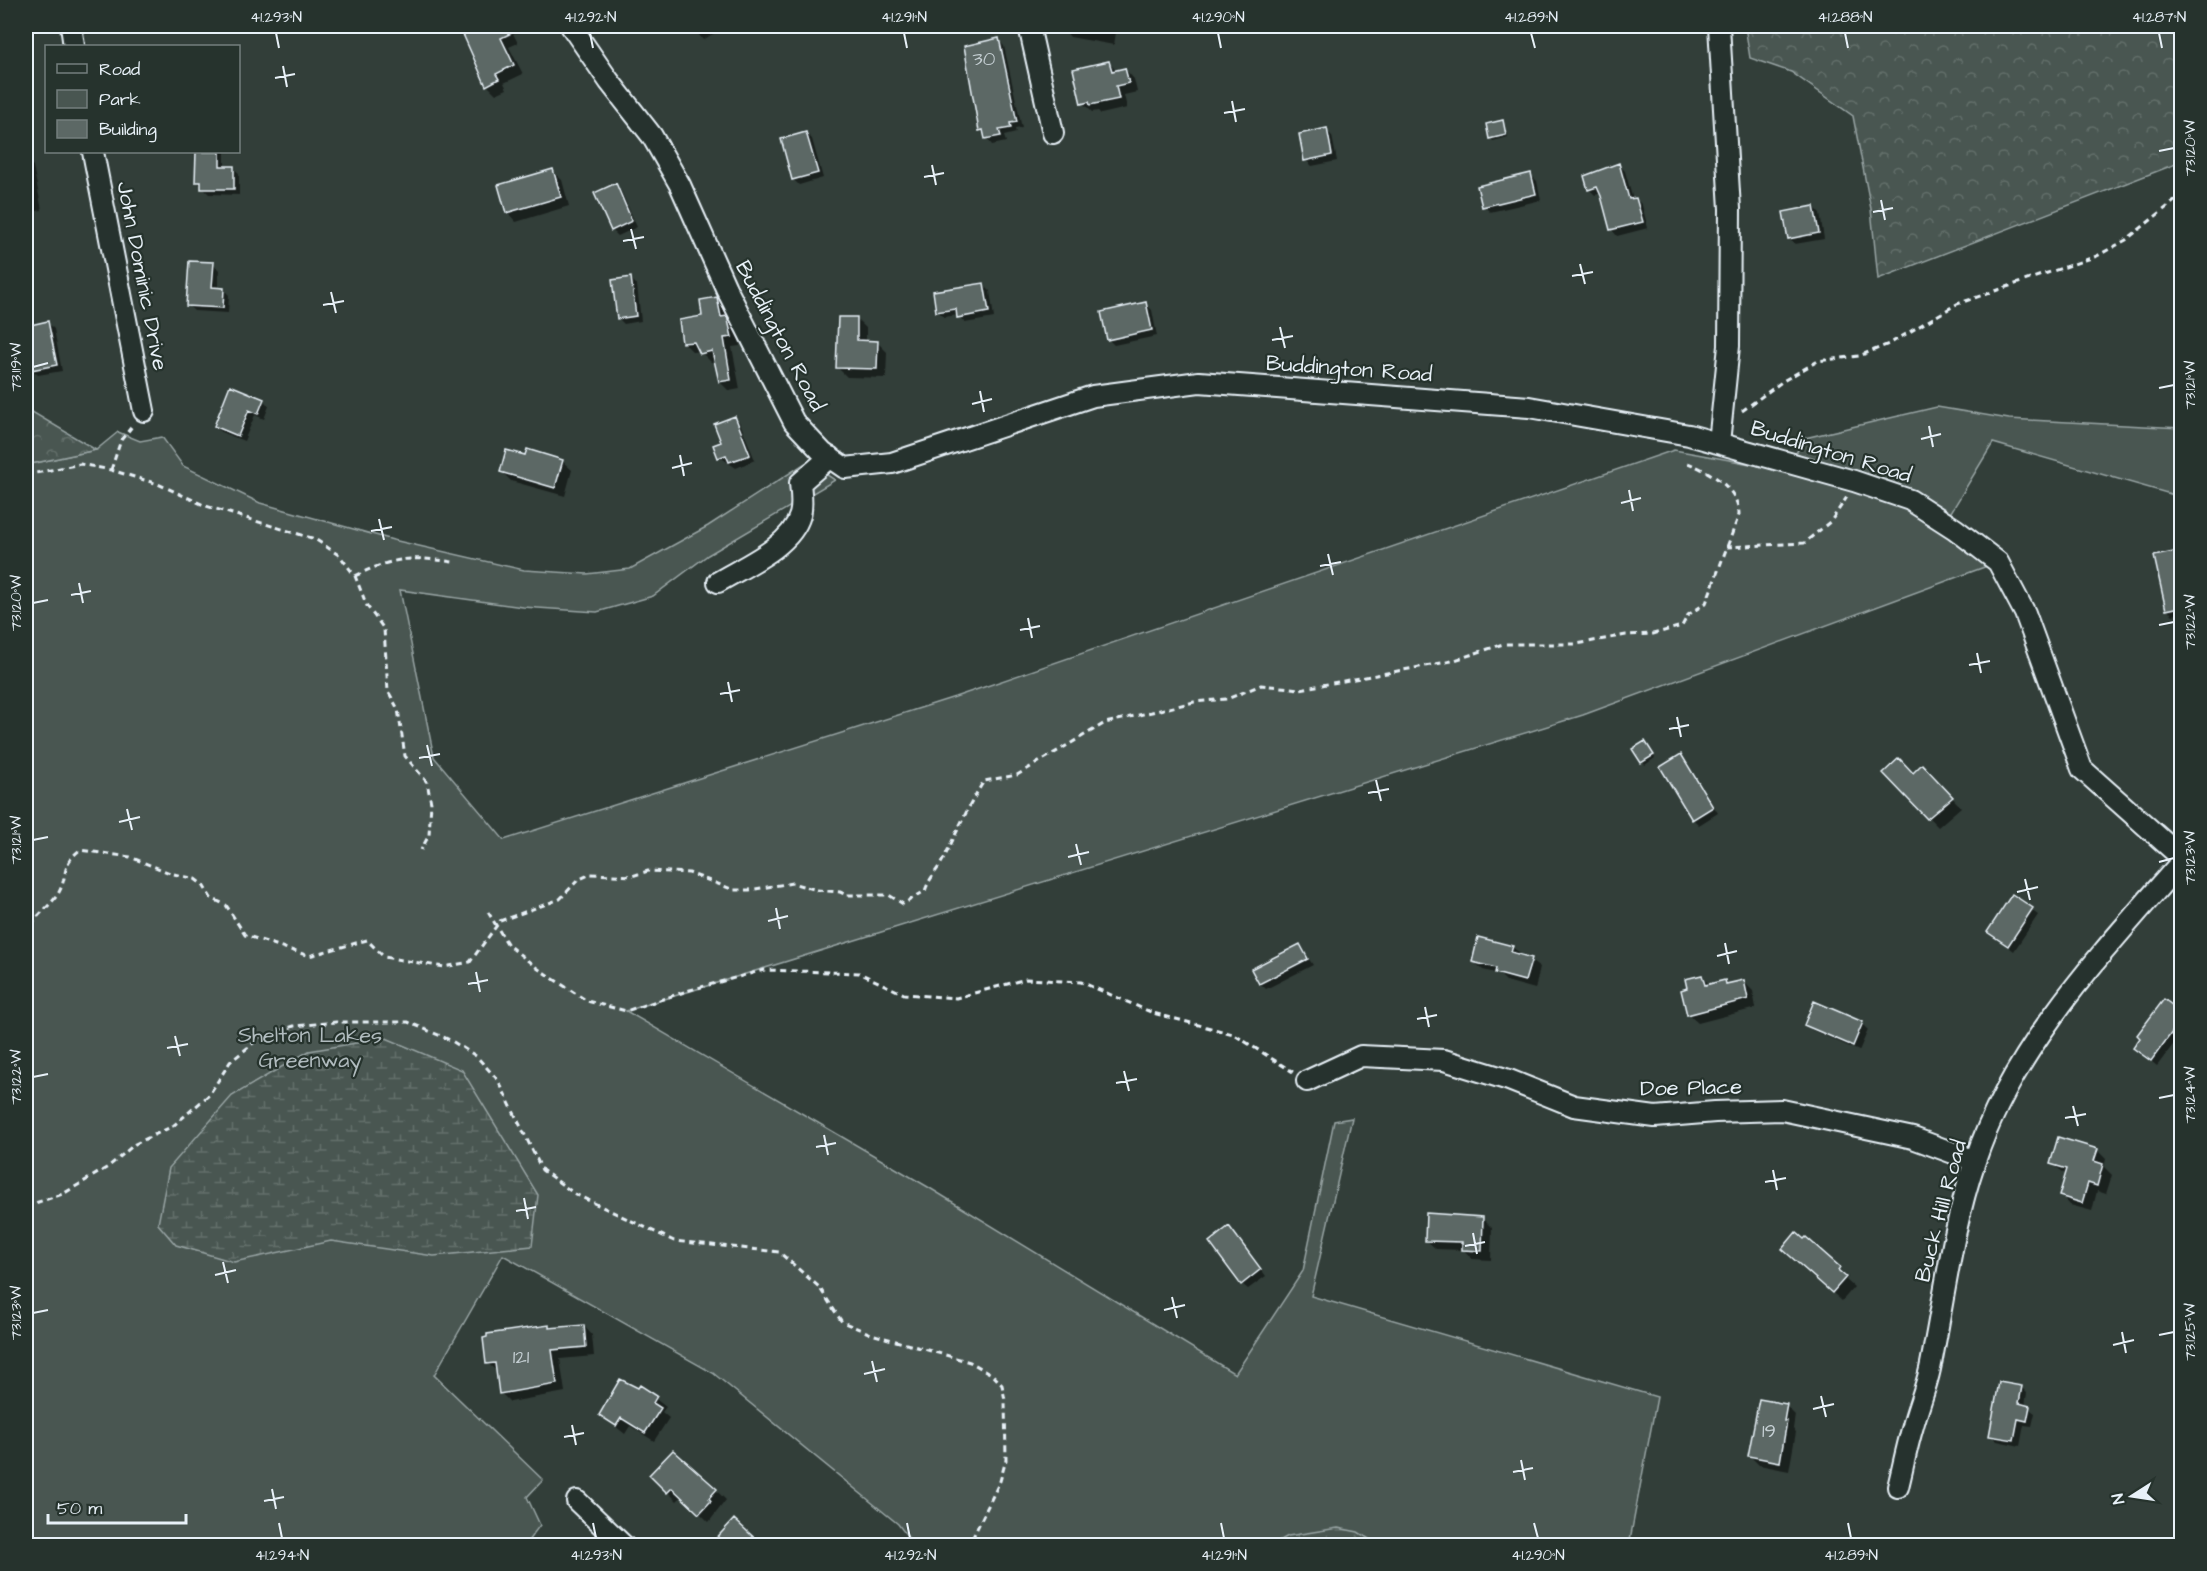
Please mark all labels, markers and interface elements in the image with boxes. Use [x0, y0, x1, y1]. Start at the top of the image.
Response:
text: 41.293°N [250, 7, 302, 28]
text: 41.292°N [564, 7, 616, 28]
text: 41.291°N [881, 7, 927, 28]
text: 41.290°N [1191, 7, 1245, 28]
text: 41.289°N [1504, 7, 1558, 28]
text: 41.288°N [1818, 7, 1872, 28]
text: 41.287°N [2132, 7, 2186, 28]
legend [45, 45, 240, 153]
house number: 30 [973, 45, 996, 73]
text: Road [99, 57, 140, 82]
text: Park [99, 87, 141, 112]
text: Building [99, 117, 157, 143]
text: 73.120°W [2180, 120, 2201, 176]
street label: John Dominic Drive [108, 179, 176, 373]
street label: Buddington Road [726, 255, 833, 417]
text: 73.119°W [6, 343, 27, 391]
street label: Buddington Road [1265, 348, 1433, 391]
text: 73.121°W [2180, 361, 2201, 409]
street label: Buddington Road [1746, 413, 1915, 492]
text: 73.120°W [6, 575, 27, 631]
text: 73.122°W [2180, 594, 2201, 650]
text: 73.121°W [6, 816, 27, 864]
text: 73.123°W [2180, 831, 2201, 885]
park label: Shelton Lakes Greenway [238, 1020, 382, 1077]
text: 73.122°W [6, 1049, 27, 1105]
text: 73.124°W [2180, 1066, 2201, 1124]
street label: Doe Place [1640, 1072, 1742, 1104]
street label: Buck Hill Road [1907, 1136, 1975, 1286]
text: 73.123°W [6, 1286, 27, 1340]
text: 73.125°W [2180, 1303, 2201, 1361]
house number: 121 [513, 1343, 530, 1371]
house number: 19 [1762, 1417, 1776, 1445]
north arrow [2102, 1466, 2162, 1526]
scale bar [48, 1487, 186, 1525]
text: N [2107, 1492, 2130, 1506]
text: 50 m [57, 1496, 102, 1521]
text: 41.294°N [255, 1545, 309, 1566]
text: 41.293°N [570, 1545, 622, 1566]
text: 41.292°N [884, 1545, 936, 1566]
text: 41.291°N [1201, 1545, 1247, 1566]
text: 41.290°N [1511, 1545, 1565, 1566]
text: 41.289°N [1824, 1545, 1878, 1566]

